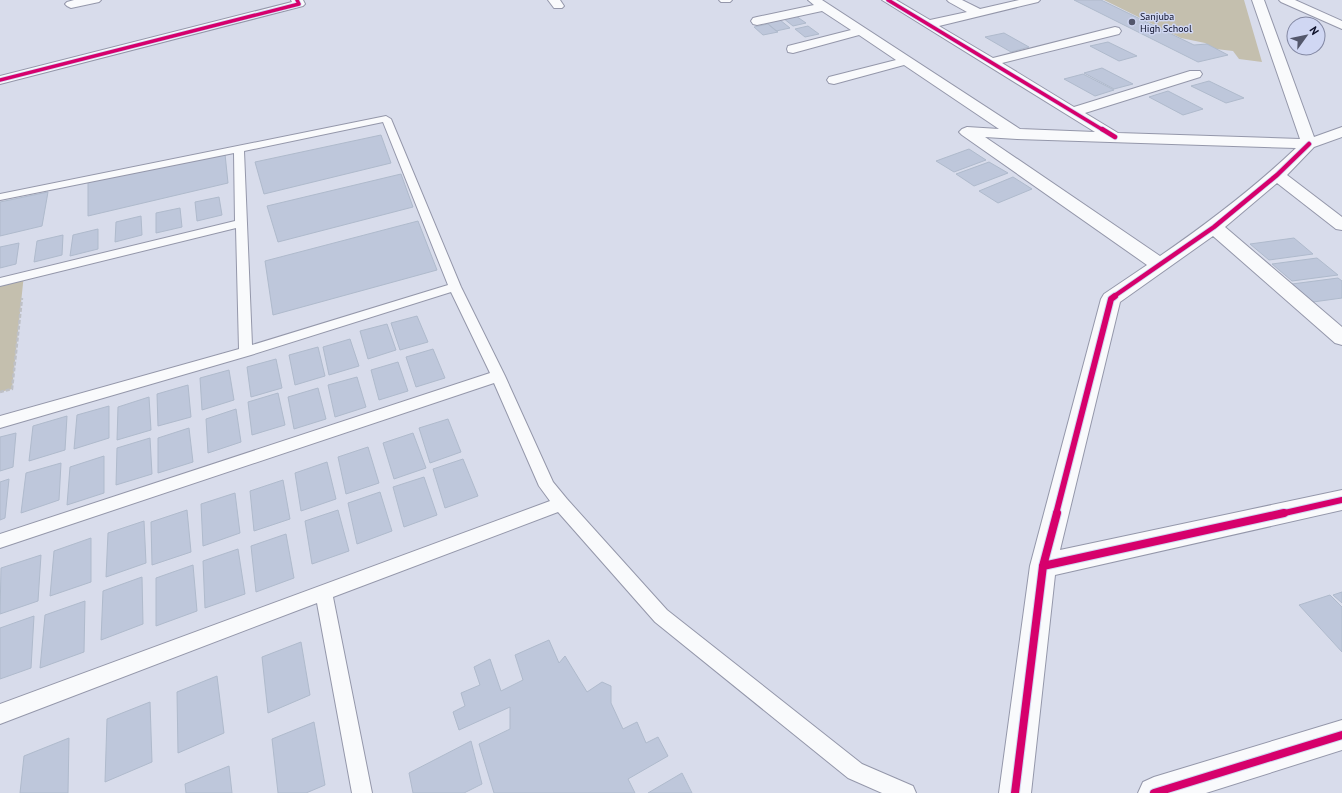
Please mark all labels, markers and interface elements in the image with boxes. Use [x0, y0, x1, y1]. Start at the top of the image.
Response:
place label: Sanjuba High School [1140, 10, 1192, 35]
north arrow [1286, 16, 1326, 56]
marker: Sanjuba High School [1127, 17, 1137, 27]
text: N [1307, 24, 1322, 37]

